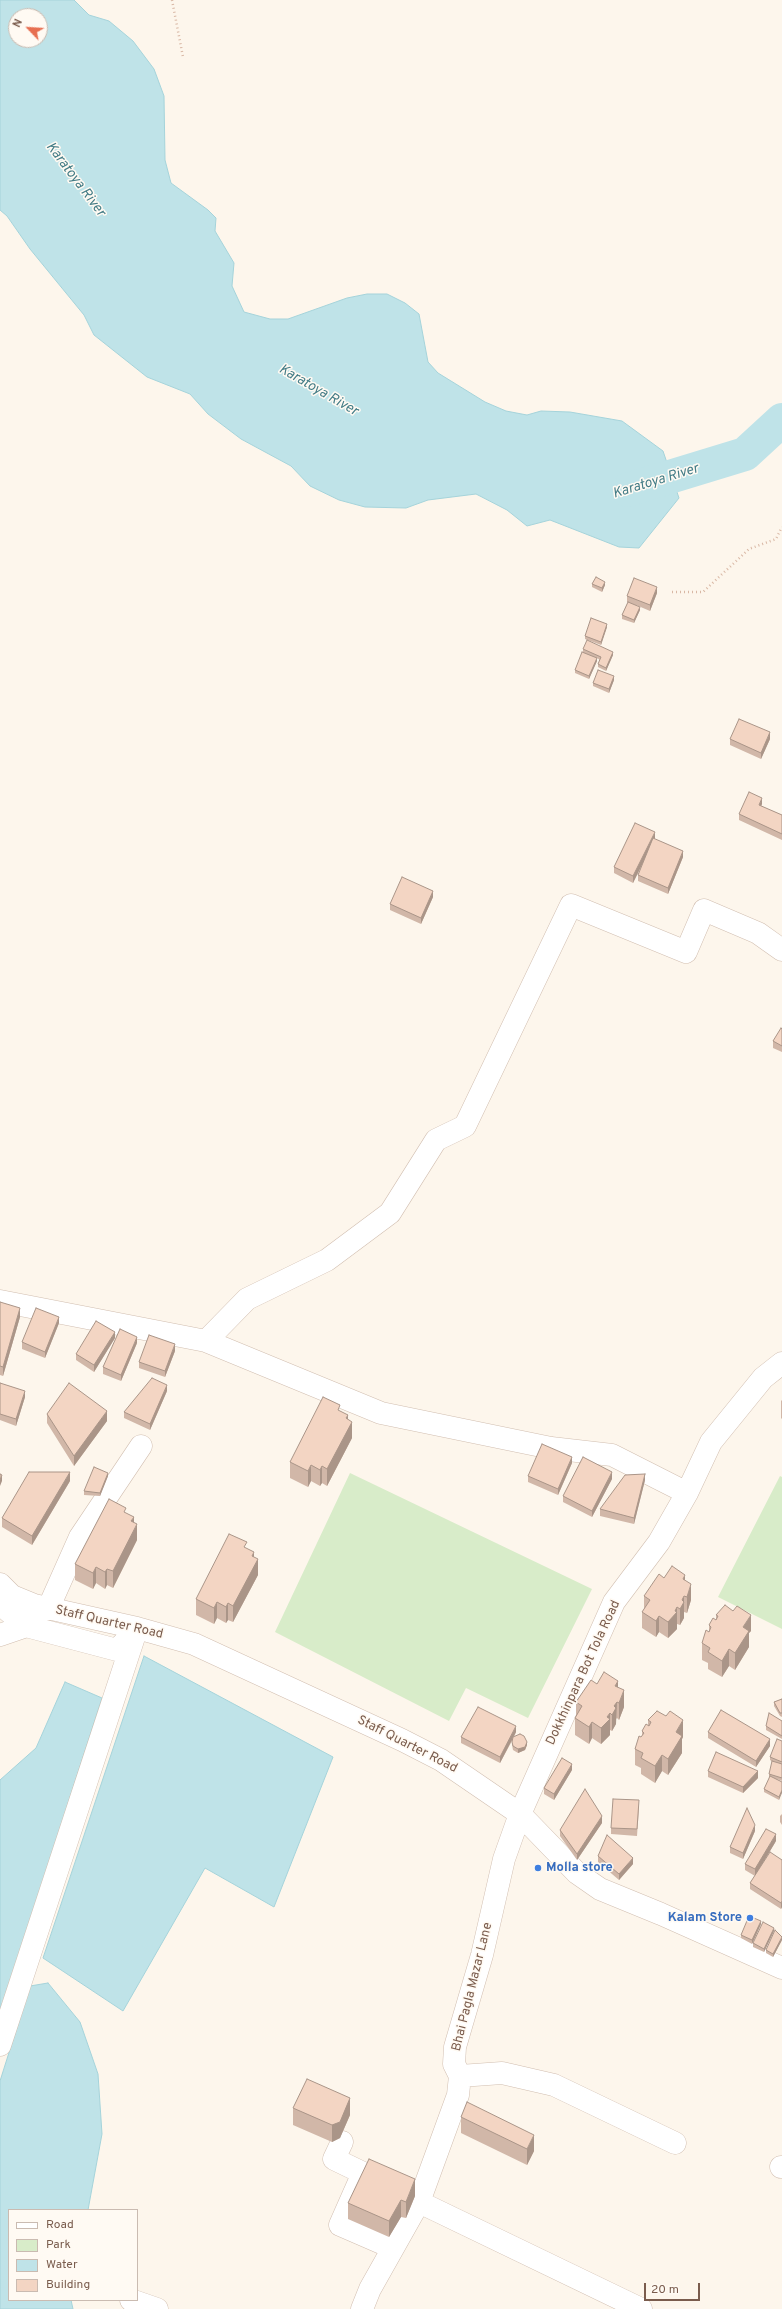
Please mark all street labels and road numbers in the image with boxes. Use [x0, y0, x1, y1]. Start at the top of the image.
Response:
street label: Dokkhinpara Bot Tola Road [544, 1598, 624, 1748]
street label: Staff Quarter Road [53, 1603, 165, 1643]
street label: Staff Quarter Road [354, 1713, 460, 1777]
street label: Bhai Pagla Mazar Lane [449, 1921, 497, 2053]

